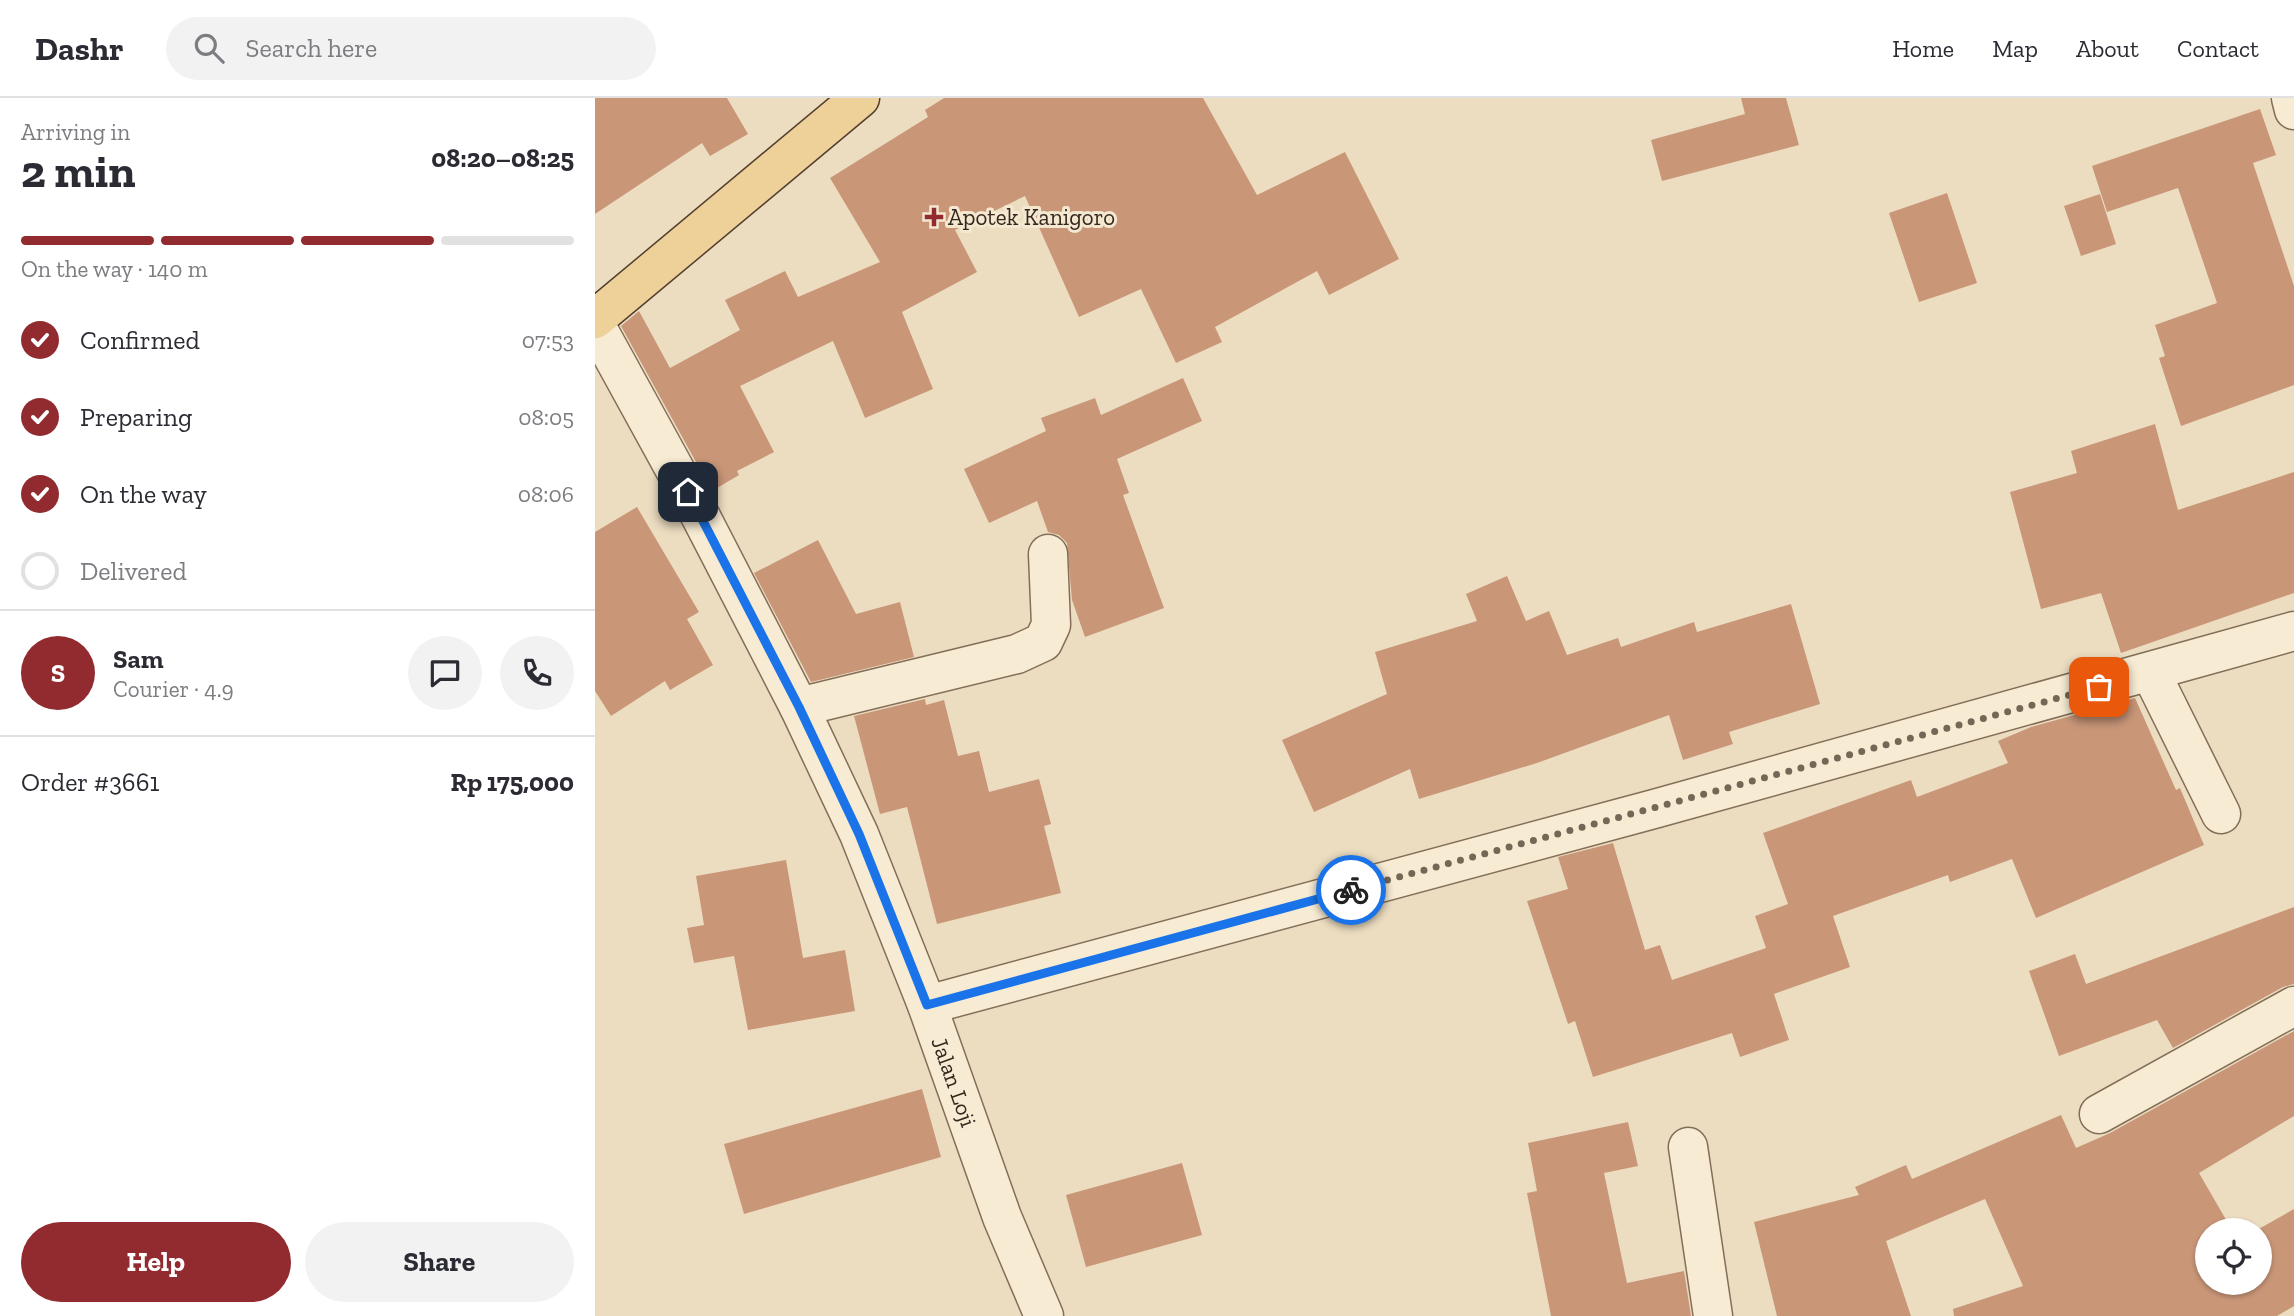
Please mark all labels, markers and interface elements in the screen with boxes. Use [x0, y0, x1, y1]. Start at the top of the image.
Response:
search box [166, 17, 656, 80]
text: Dashr [35, 29, 124, 68]
icon: search [190, 29, 228, 67]
text: Search here [246, 32, 377, 64]
text: Home [1892, 34, 1954, 63]
text: Map [1992, 34, 2038, 63]
text: About [2076, 34, 2139, 63]
text: Contact [2177, 34, 2259, 63]
text: Arriving in [21, 118, 130, 146]
text: 08:20–08:25 [431, 142, 574, 174]
text: 2 min [21, 144, 136, 199]
place label: Apotek Kanigoro [948, 203, 1115, 231]
marker: Apotek Kanigoro [926, 209, 942, 225]
text: On the way · 140 m [21, 255, 208, 283]
icon: check [21, 321, 59, 359]
text: Confirmed [80, 324, 200, 356]
text: 07:53 [522, 326, 574, 354]
icon: check [21, 398, 59, 436]
text: Preparing [80, 401, 192, 433]
text: 08:05 [518, 403, 574, 431]
pin [658, 462, 718, 522]
icon: home [669, 473, 707, 511]
icon: check [21, 475, 59, 513]
text: On the way [80, 478, 207, 510]
text: 08:06 [518, 480, 574, 508]
text: Delivered [80, 555, 187, 587]
button: chat [408, 636, 482, 710]
button: phone [500, 636, 574, 710]
text: Sam [113, 643, 163, 675]
text: S [51, 657, 65, 689]
pin [2069, 657, 2129, 717]
icon: bag [2080, 668, 2118, 706]
text: Courier · 4.9 [113, 675, 234, 703]
text: Order #3661 [21, 766, 159, 798]
text: Rp 175,000 [451, 766, 574, 798]
courier [1316, 855, 1386, 925]
icon: bike [1332, 871, 1370, 909]
street label: Jalan Loji [925, 1033, 983, 1130]
map controls [2195, 1218, 2272, 1295]
button: locate [2195, 1218, 2272, 1295]
button: Help [21, 1222, 291, 1302]
button: Share [305, 1222, 574, 1302]

